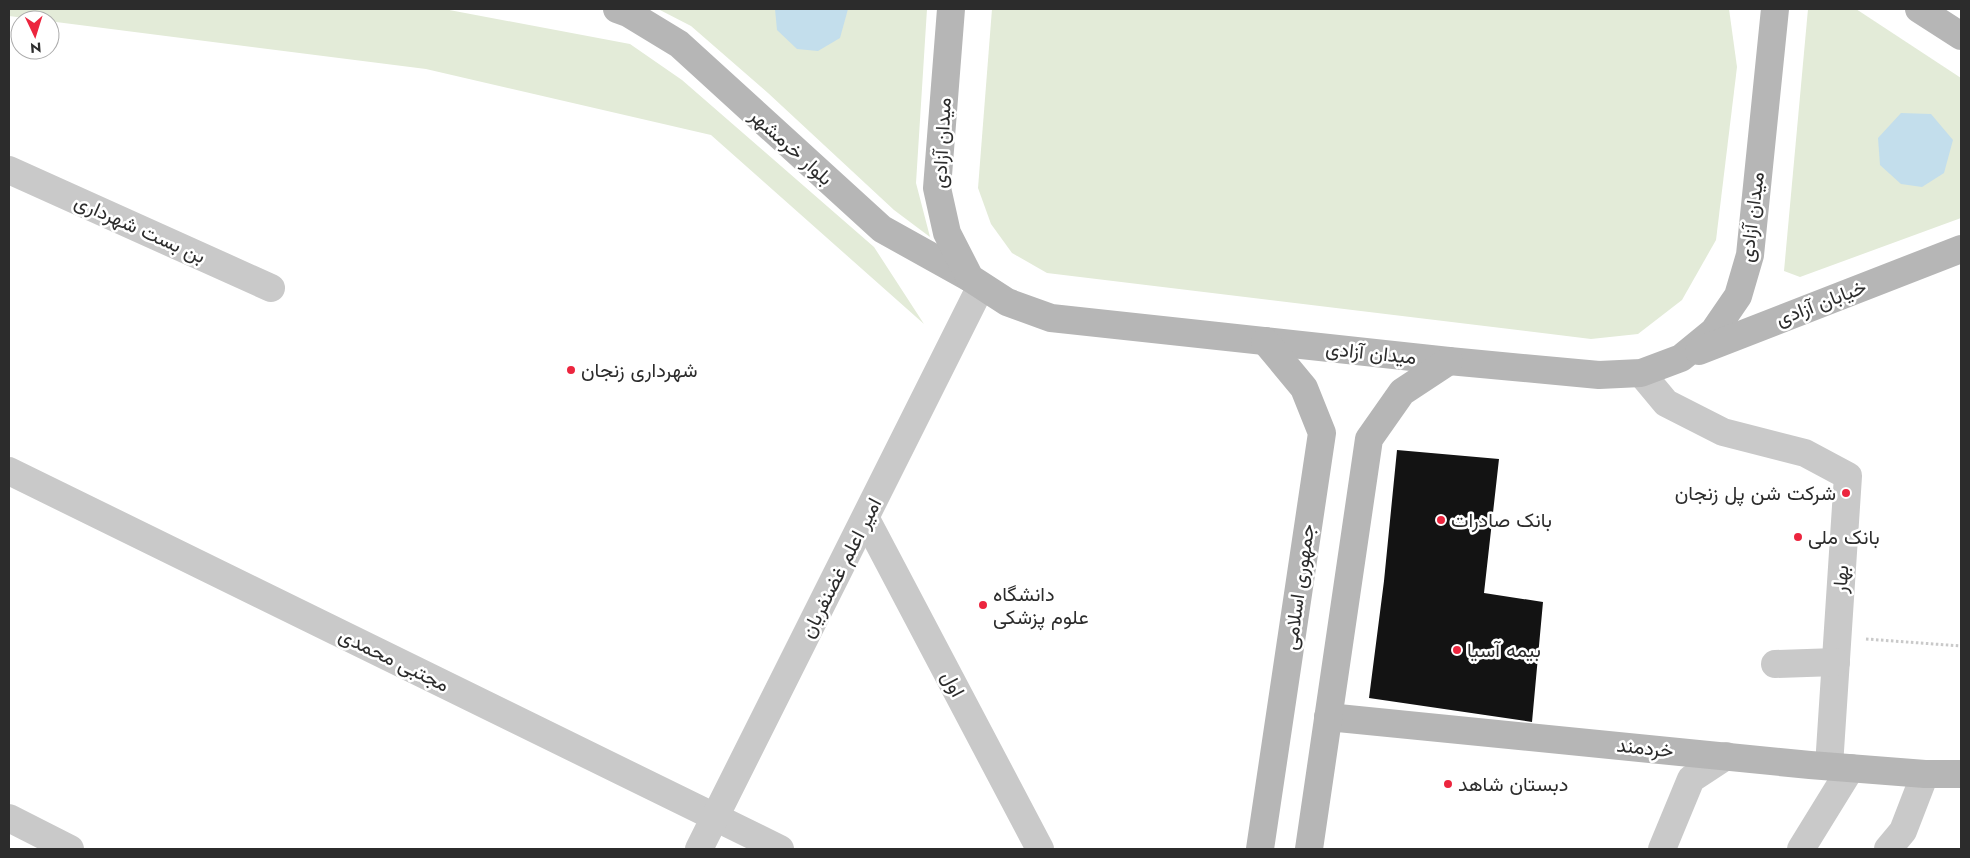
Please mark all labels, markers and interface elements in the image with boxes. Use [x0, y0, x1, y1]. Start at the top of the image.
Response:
north arrow [10, 10, 60, 60]
text: N [30, 38, 42, 58]
street label: میدان آزادی [925, 97, 959, 189]
street label: بلوار خرمشهر [742, 101, 839, 192]
street label: میدان آزادی [1732, 170, 1772, 264]
street label: بن بست شهرداری [70, 187, 210, 271]
street label: خیابان آزادی [1771, 272, 1871, 334]
street label: میدان آزادی [1324, 334, 1418, 372]
place label: شهرداری زنجان [581, 356, 698, 385]
marker: شهرداری زنجان [565, 364, 577, 376]
place label: شرکت شن پل زنجان [1675, 479, 1836, 508]
marker: شرکت شن پل زنجان [1840, 487, 1852, 499]
street label: امیر اعلم غضنفریان [793, 493, 889, 643]
place label: بانک صادرات [1451, 506, 1552, 535]
marker: بانک صادرات [1435, 514, 1447, 526]
street label: جمهوری اسلامی [1276, 522, 1322, 652]
place label: بانک ملی [1808, 523, 1880, 552]
marker: بانک ملی [1792, 531, 1804, 543]
street label: بهار [1825, 564, 1856, 595]
place label: دانشگاه علوم پزشکی [993, 580, 1089, 632]
marker: دانشگاه علوم پزشکی [977, 599, 989, 611]
street label: مجتبی محمدی [334, 621, 454, 699]
place label: بیمه آسیا [1467, 636, 1541, 665]
marker: بیمه آسیا [1451, 644, 1463, 656]
street label: اول [934, 666, 972, 702]
street label: خردمند [1615, 731, 1675, 765]
place label: دبستان شاهد [1458, 770, 1568, 799]
marker: دبستان شاهد [1442, 778, 1454, 790]

